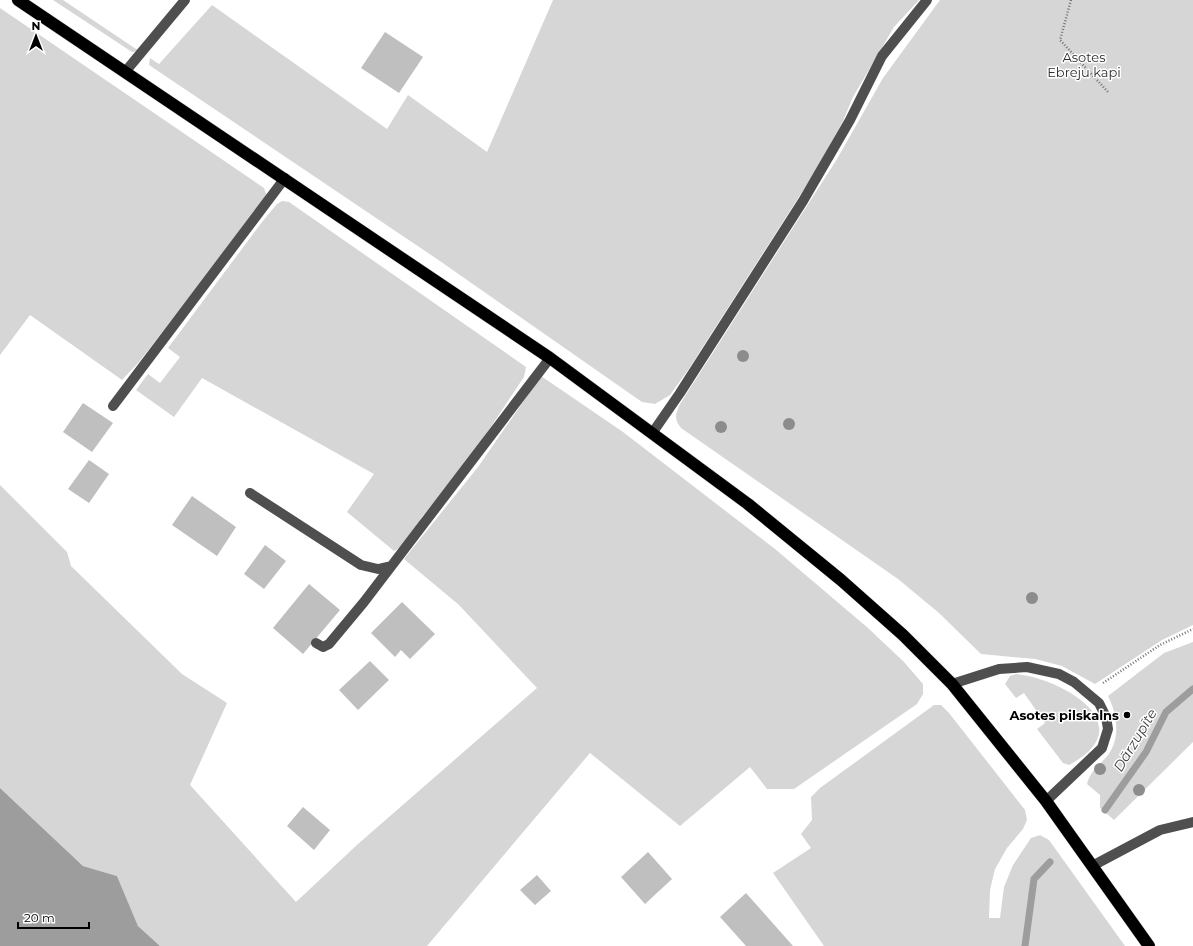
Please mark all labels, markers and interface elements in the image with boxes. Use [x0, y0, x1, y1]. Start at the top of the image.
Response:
north arrow [16, 16, 56, 56]
text: N [32, 19, 40, 33]
park label: Asotes Ebreju kapi [1047, 49, 1121, 80]
water label: Dārzupīte [1109, 705, 1161, 775]
place label: Asotes pilskalns [1009, 707, 1119, 723]
marker: Asotes pilskalns [1122, 710, 1132, 720]
scale bar [18, 904, 89, 930]
text: 20 m [24, 910, 55, 925]

